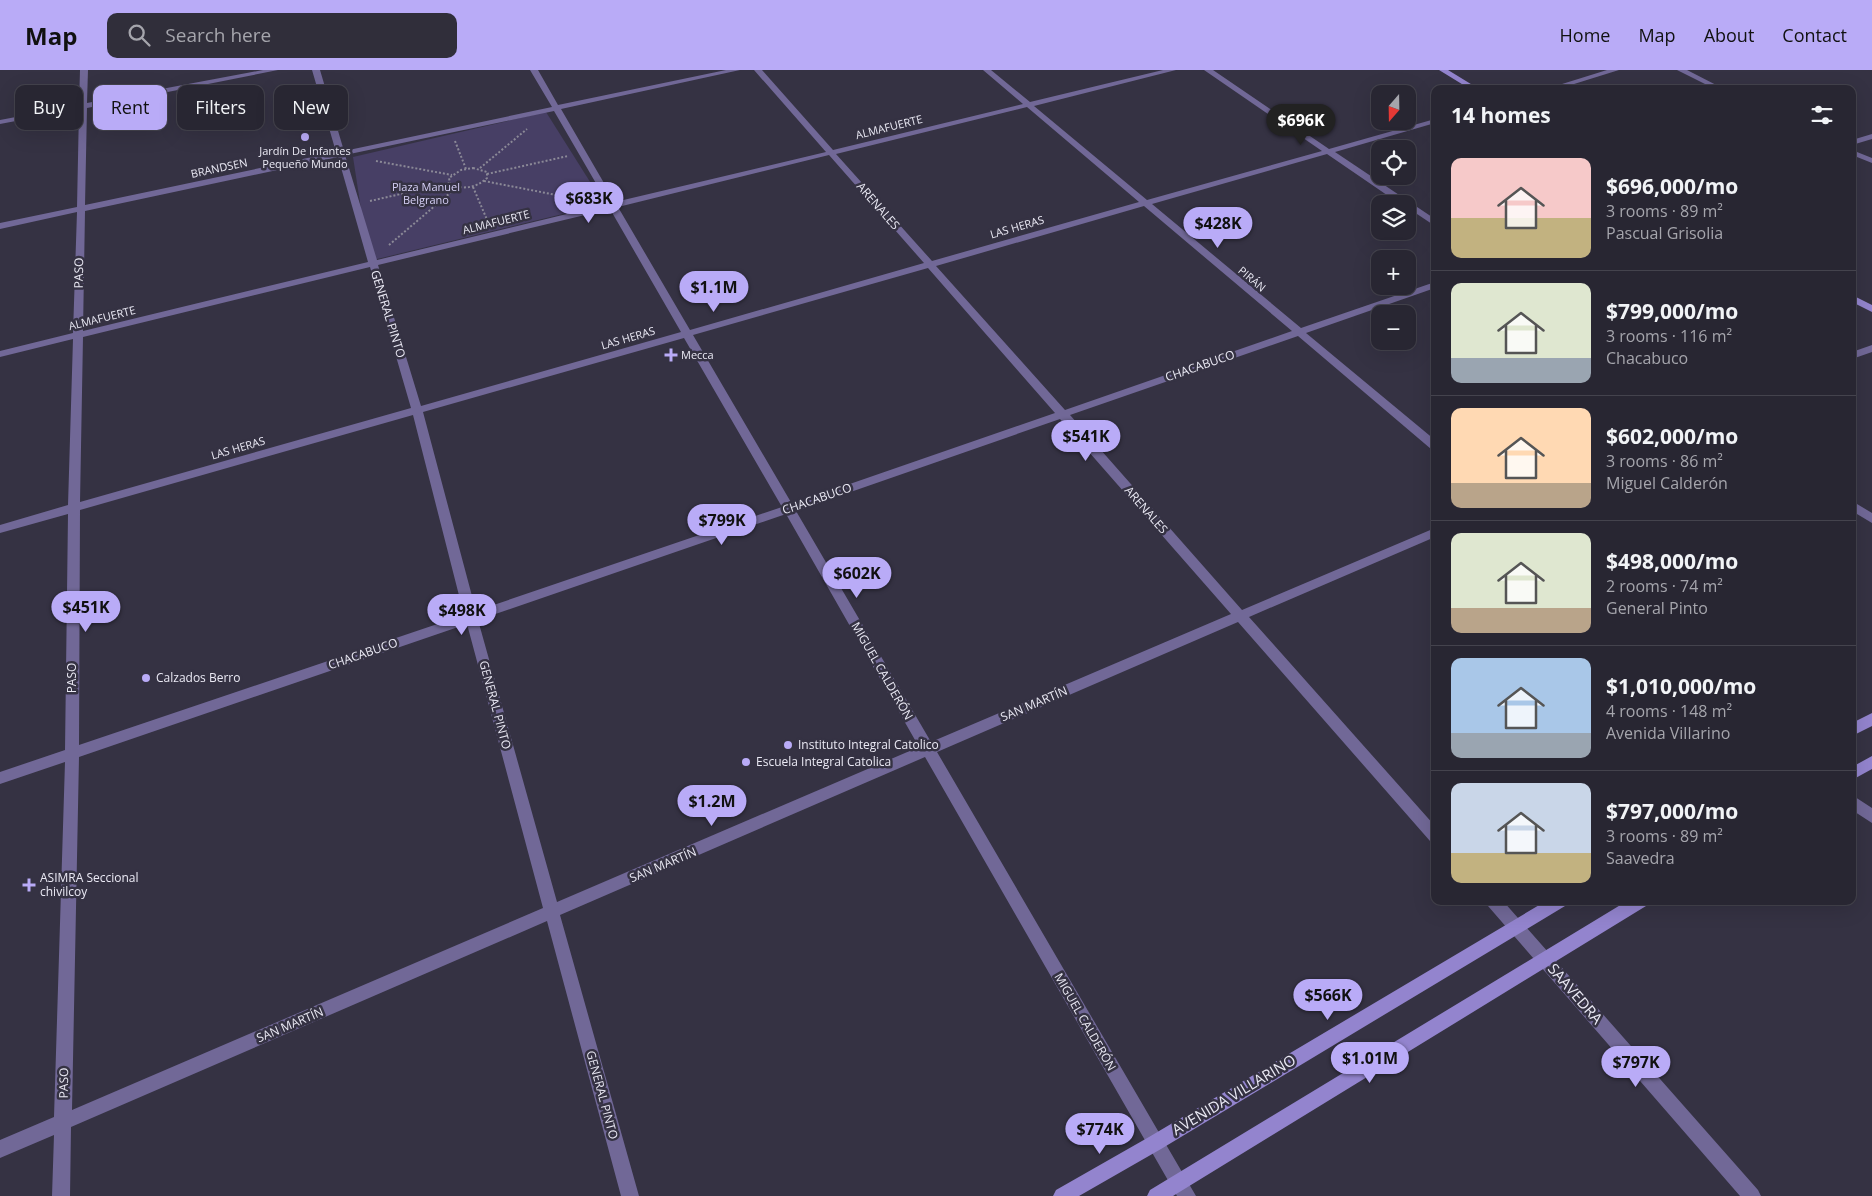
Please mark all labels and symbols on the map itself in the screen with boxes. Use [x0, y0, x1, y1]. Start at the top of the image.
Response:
north arrow [1371, 85, 1416, 130]
pin: $696K [1266, 104, 1336, 146]
street label: ALMAFUERTE [854, 111, 924, 142]
marker: Jardín De Infantes Pequeño Mundo [299, 131, 311, 143]
place label: Jardín De Infantes Pequeño Mundo [258, 143, 351, 171]
street label: BRANDSEN [189, 154, 249, 181]
street label: ARENALES [853, 178, 904, 233]
park label: Plaza Manuel Belgrano [392, 179, 460, 207]
pin: $683K [554, 182, 624, 224]
street label: ALMAFUERTE [461, 206, 531, 237]
pin: $428K [1183, 206, 1253, 249]
street label: LAS HERAS [988, 212, 1046, 241]
street label: PASO [70, 257, 87, 289]
street label: PIRÁN [1235, 263, 1269, 295]
street label: GENERAL PINTO [367, 268, 410, 360]
pin: $1.1M [679, 270, 749, 313]
street label: ALMAFUERTE [67, 302, 137, 333]
street label: LAS HERAS [599, 323, 657, 352]
street label: CHACABUCO [1163, 346, 1237, 385]
place label: Mecca [681, 347, 714, 362]
marker: Mecca [665, 349, 677, 361]
pin: $541K [1051, 420, 1121, 462]
street label: LAS HERAS [209, 433, 267, 462]
street label: CHACABUCO [780, 479, 854, 518]
street label: ARENALES [1121, 482, 1172, 537]
pin: $799K [687, 504, 757, 546]
pin: $602K [822, 556, 892, 599]
pin: $451K [51, 590, 121, 633]
pin: $498K [427, 594, 497, 636]
street label: MIGUEL CALDERÓN [848, 619, 917, 723]
street label: CHACABUCO [326, 634, 400, 673]
street label: GENERAL PINTO [475, 659, 515, 751]
street label: PASO [63, 663, 80, 693]
place label: Calzados Berro [156, 669, 240, 686]
marker: Calzados Berro [140, 672, 152, 684]
street label: SAN MARTÍN [998, 682, 1070, 725]
place label: Instituto Integral Catolico [798, 736, 939, 753]
marker: Instituto Integral Catolico [782, 739, 794, 751]
place label: Escuela Integral Catolica [756, 753, 891, 770]
marker: Escuela Integral Catolica [740, 756, 752, 768]
pin: $1.2M [677, 784, 747, 827]
street label: SAN MARTÍN [627, 843, 699, 886]
place label: ASIMRA Seccional chivilcoy [40, 869, 139, 900]
marker: ASIMRA Seccional chivilcoy [22, 878, 36, 892]
street label: SAAVEDRA [1544, 959, 1608, 1028]
street label: MIGUEL CALDERÓN [1051, 970, 1120, 1074]
pin: $566K [1293, 978, 1363, 1021]
street label: SAN MARTÍN [254, 1003, 326, 1046]
pin: $1.01M [1329, 1042, 1411, 1084]
pin: $797K [1601, 1046, 1671, 1088]
street label: GENERAL PINTO [582, 1049, 622, 1141]
street label: AVENIDA VILLARINO [1168, 1049, 1299, 1139]
street label: PASO [55, 1067, 72, 1099]
pin: $774K [1065, 1112, 1135, 1155]

